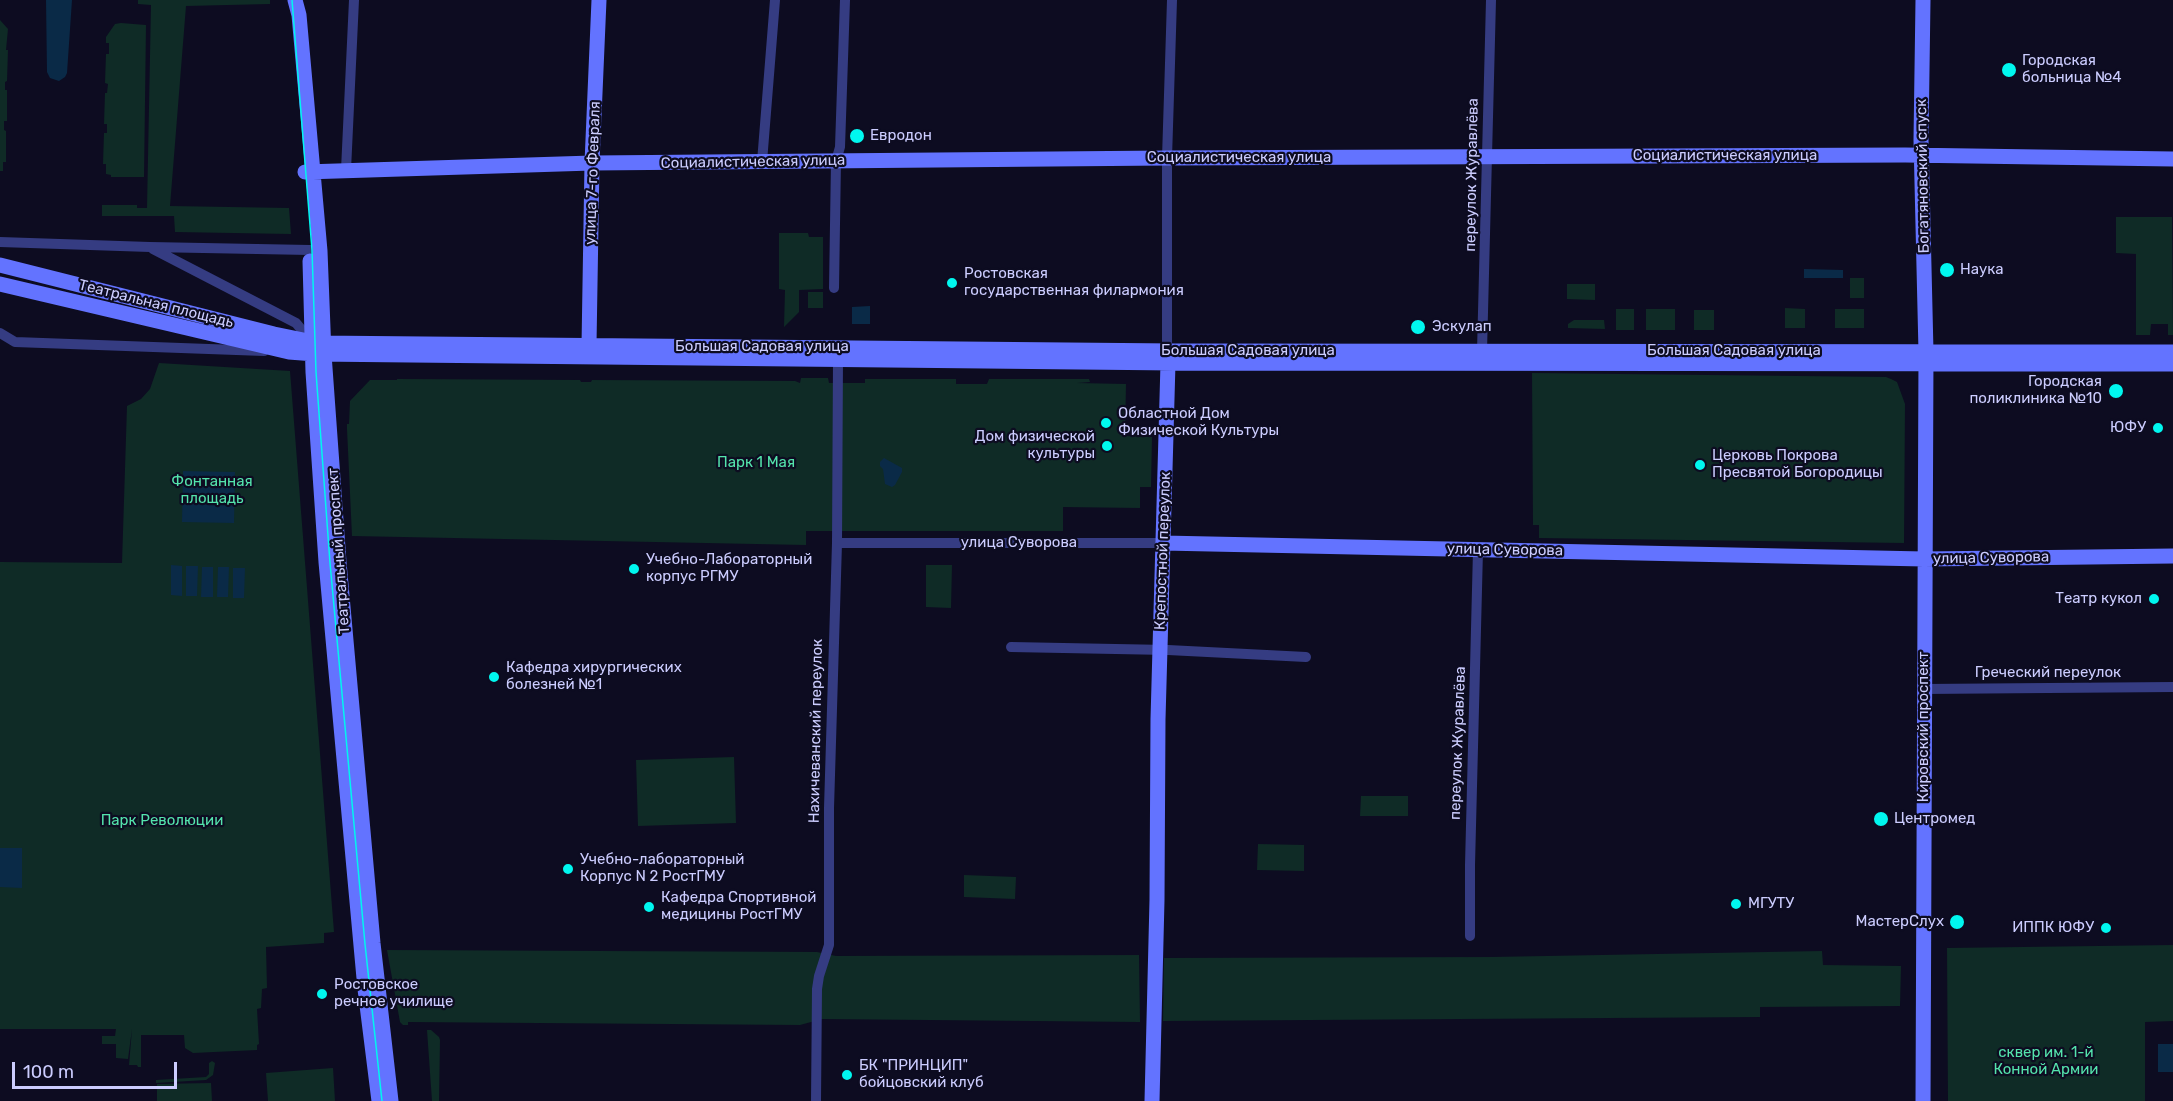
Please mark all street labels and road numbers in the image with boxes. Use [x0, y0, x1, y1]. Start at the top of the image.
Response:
street label: переулок Журавлёва [1462, 98, 1482, 252]
street label: Богатяновский спуск [1913, 99, 1933, 253]
street label: улица 7-го Февраля [582, 101, 604, 245]
street label: Социалистическая улица [1633, 147, 1817, 165]
street label: Социалистическая улица [1147, 149, 1331, 167]
street label: Социалистическая улица [661, 151, 845, 173]
street label: Театральная площадь [77, 276, 235, 332]
street label: Большая Садовая улица [675, 338, 849, 356]
street label: Большая Садовая улица [1161, 342, 1335, 360]
street label: Большая Садовая улица [1647, 342, 1821, 360]
street label: Театральный проспект [324, 467, 354, 635]
street label: Крепостной переулок [1151, 472, 1175, 630]
street label: улица Суворова [961, 534, 1077, 552]
street label: улица Суворова [1447, 540, 1563, 560]
street label: улица Суворова [1933, 548, 2049, 568]
street label: Нахичеванский переулок [805, 639, 827, 823]
street label: Кировский проспект [1915, 652, 1933, 802]
street label: Греческий переулок [1975, 664, 2121, 682]
street label: переулок Журавлёва [1446, 666, 1470, 820]

